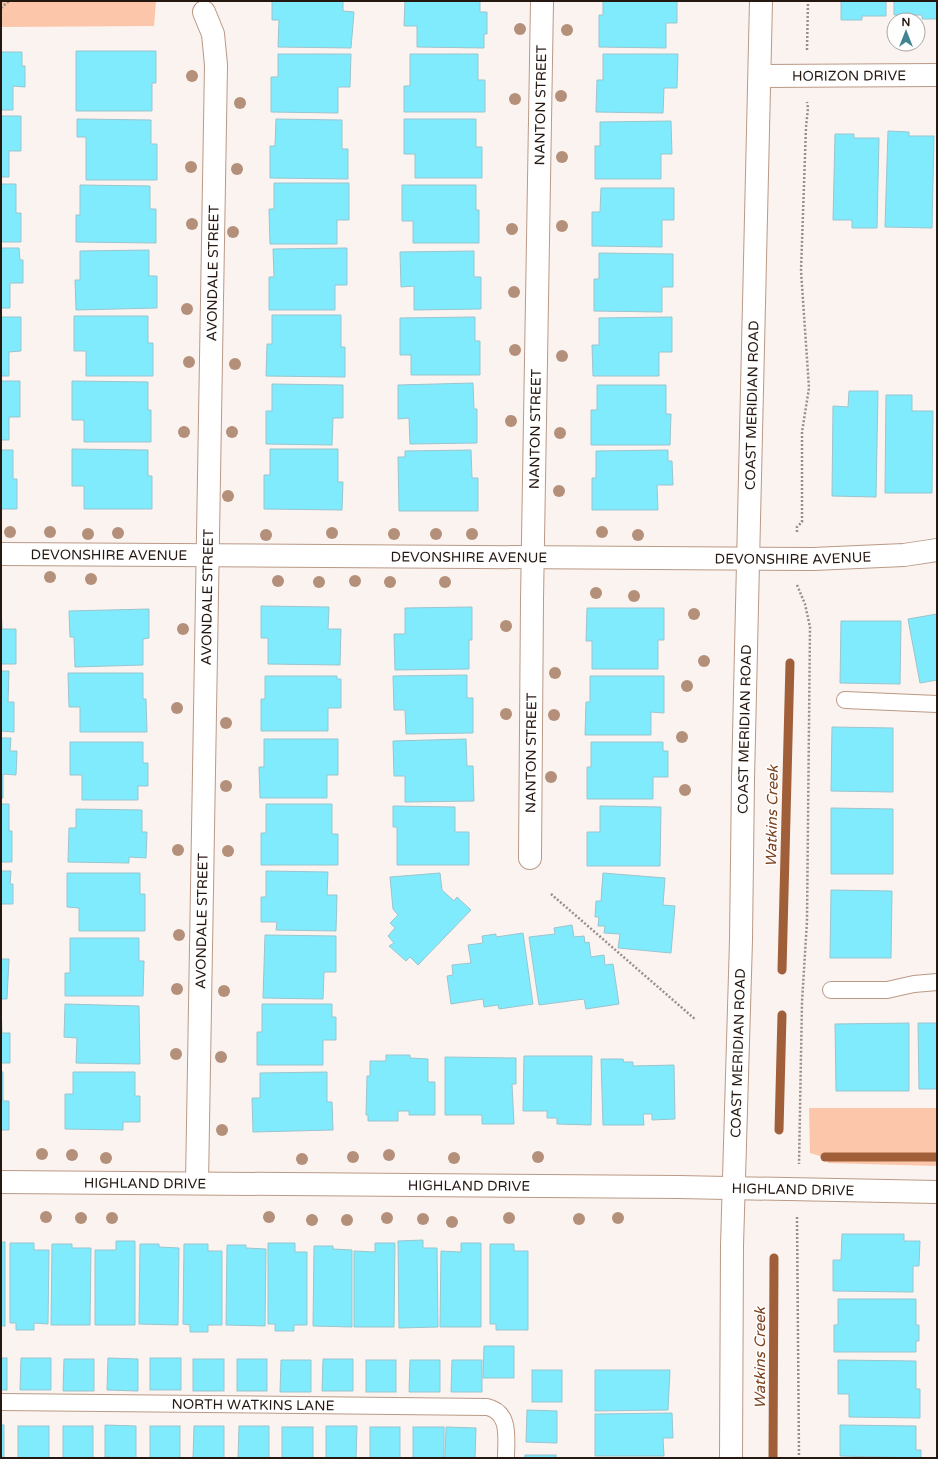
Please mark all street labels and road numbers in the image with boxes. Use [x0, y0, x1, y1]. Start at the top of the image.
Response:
street label: NANTON STREET [531, 44, 550, 165]
street label: HORIZON DRIVE [792, 67, 906, 85]
street label: AVONDALE STREET [203, 204, 223, 341]
street label: COAST MERIDIAN ROAD [742, 320, 763, 490]
street label: NANTON STREET [526, 368, 545, 489]
street label: AVONDALE STREET [198, 528, 217, 665]
street label: DEVONSHIRE AVENUE [31, 546, 187, 564]
street label: DEVONSHIRE AVENUE [391, 548, 547, 566]
street label: DEVONSHIRE AVENUE [715, 548, 872, 568]
street label: COAST MERIDIAN ROAD [735, 644, 755, 814]
street label: NANTON STREET [522, 692, 540, 813]
street label: AVONDALE STREET [192, 852, 212, 989]
street label: COAST MERIDIAN ROAD [727, 968, 749, 1138]
street label: HIGHLAND DRIVE [84, 1175, 206, 1193]
street label: HIGHLAND DRIVE [408, 1177, 530, 1195]
street label: HIGHLAND DRIVE [732, 1180, 854, 1199]
street label: NORTH WATKINS LANE [171, 1396, 335, 1414]

